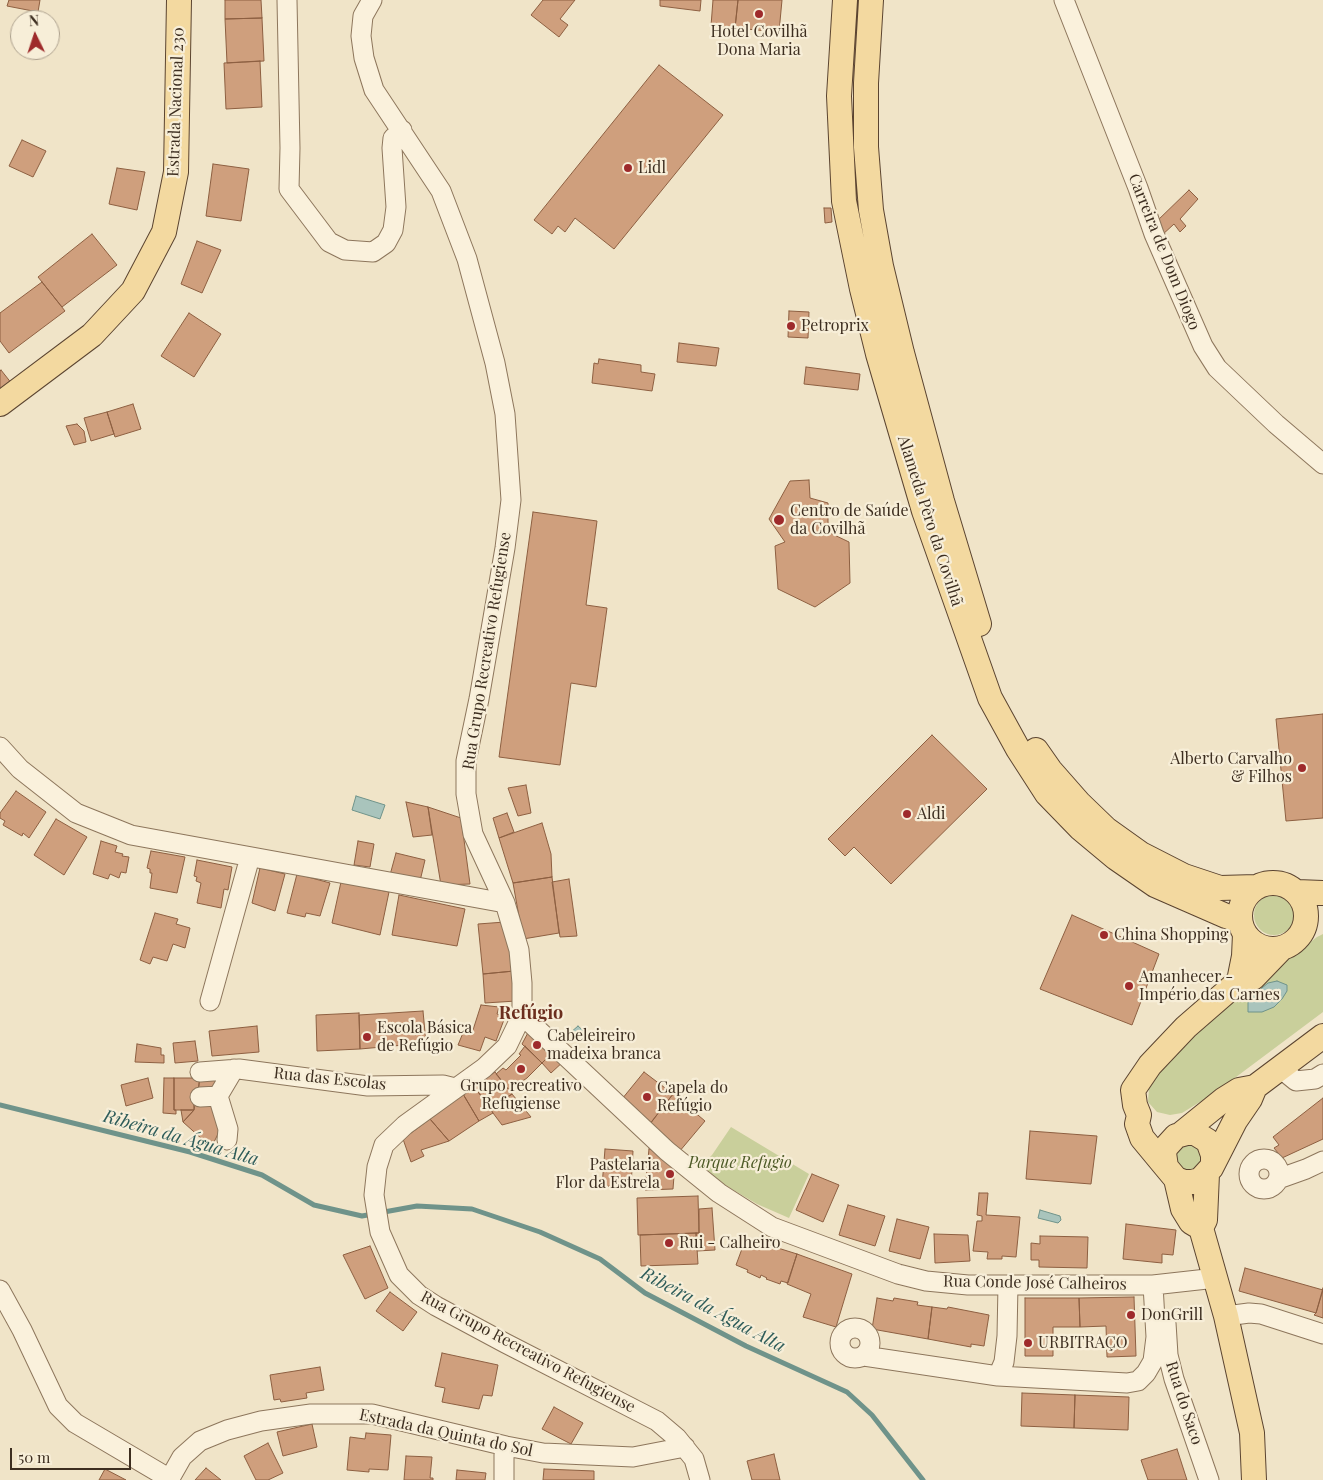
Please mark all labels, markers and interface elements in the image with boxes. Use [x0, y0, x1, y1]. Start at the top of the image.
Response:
marker: Hotel Covilhã Dona Maria [753, 8, 765, 20]
north arrow [10, 10, 60, 60]
text: N [28, 11, 40, 30]
place label: Hotel Covilhã Dona Maria [710, 22, 808, 60]
street label: Estrada Nacional 230 [164, 27, 188, 177]
place label: Lidl [638, 158, 666, 178]
marker: Lidl [622, 162, 634, 174]
street label: Carreira de Dom Diogo [1124, 171, 1204, 333]
place label: Petroprix [801, 316, 869, 336]
marker: Petroprix [785, 320, 797, 332]
street label: Alameda Pêro da Covilhã [893, 433, 967, 609]
place label: Centro de Saúde da Covilhã [790, 501, 909, 539]
marker: Centro de Saúde da Covilhã [772, 513, 786, 527]
street label: Rua Grupo Recreativo Refugiense [459, 531, 515, 771]
place label: Alberto Carvalho & Filhos [1170, 749, 1292, 787]
marker: Alberto Carvalho & Filhos [1296, 762, 1308, 774]
place label: Aldi [917, 804, 945, 824]
marker: Aldi [901, 808, 913, 820]
place label: China Shopping [1114, 925, 1229, 945]
marker: China Shopping [1098, 929, 1110, 941]
place label: Amanhecer - Império das Carnes [1139, 967, 1280, 1005]
marker: Amanhecer - Império das Carnes [1123, 980, 1135, 992]
district label: Refúgio [499, 1002, 563, 1024]
place label: Escola Básica de Refúgio [377, 1018, 472, 1056]
place label: Cabeleireiro madeixa branca [547, 1026, 661, 1064]
marker: Escola Básica de Refúgio [361, 1031, 373, 1043]
marker: Cabeleireiro madeixa branca [531, 1039, 543, 1051]
marker: Grupo recreativo Refugiense [515, 1063, 527, 1075]
street label: Rua das Escolas [273, 1064, 387, 1094]
place label: Grupo recreativo Refugiense [460, 1076, 582, 1114]
place label: Capela do Refúgio [657, 1078, 728, 1116]
marker: Capela do Refúgio [641, 1091, 653, 1103]
water label: Ribeira da Água Alta [101, 1106, 261, 1170]
park label: Parque Refugio [688, 1153, 792, 1173]
place label: Pastelaria Flor da Estrela [555, 1155, 660, 1193]
marker: Pastelaria Flor da Estrela [664, 1168, 676, 1180]
place label: Rui - Calheiro [679, 1233, 781, 1253]
marker: Rui - Calheiro [663, 1237, 675, 1249]
water label: Ribeira da Água Alta [637, 1263, 789, 1357]
street label: Rua Conde José Calheiros [943, 1272, 1127, 1294]
street label: Rua Grupo Recreativo Refugiense [417, 1287, 639, 1417]
place label: DonGrill [1141, 1305, 1203, 1325]
marker: DonGrill [1125, 1309, 1137, 1321]
place label: URBITRAÇO [1038, 1333, 1128, 1353]
marker: URBITRAÇO [1022, 1337, 1034, 1349]
street label: Rua do Saco [1161, 1359, 1207, 1447]
street label: Estrada da Quinta do Sol [357, 1405, 535, 1461]
scale bar [12, 1438, 134, 1470]
text: 50 m [18, 1447, 50, 1467]

